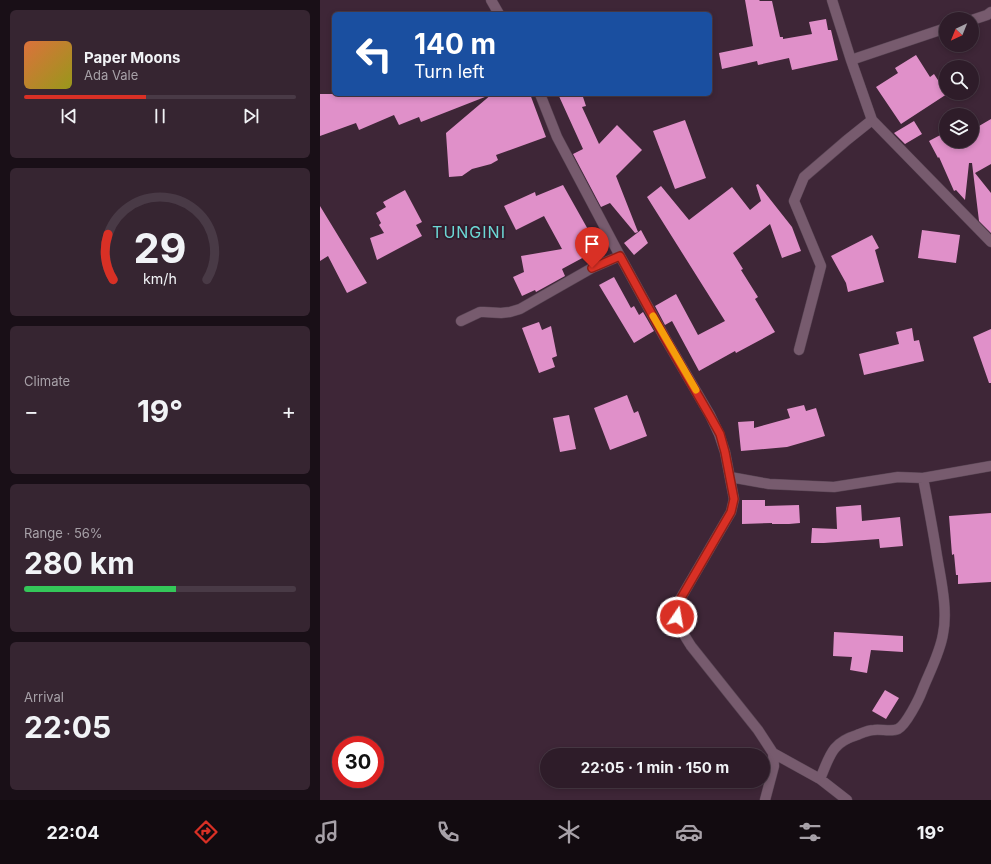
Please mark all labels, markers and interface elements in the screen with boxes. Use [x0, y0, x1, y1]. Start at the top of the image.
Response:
north arrow [939, 12, 979, 52]
map controls [939, 12, 979, 148]
text: 140 m [414, 27, 496, 61]
icon: left [348, 28, 400, 80]
text: Paper Moons [84, 48, 180, 67]
button: search [939, 60, 979, 100]
text: Turn left [414, 61, 484, 82]
text: Ada Vale [84, 67, 138, 83]
icon: previous [58, 105, 80, 127]
icon: pause [149, 105, 171, 127]
icon: next [240, 105, 262, 127]
button: layers [939, 108, 979, 148]
district label: TUNGINI [432, 222, 506, 242]
text: 29 [133, 223, 187, 273]
pin [575, 227, 609, 268]
icon: arrive [581, 233, 603, 255]
text: km/h [143, 270, 177, 287]
text: Climate [24, 373, 70, 389]
text: 19° [137, 393, 183, 429]
text: − [24, 398, 39, 424]
text: + [281, 398, 296, 424]
text: Range · 56% [24, 525, 103, 541]
text: 280 km [24, 545, 135, 581]
position arrow [656, 596, 698, 638]
text: Arrival [24, 689, 64, 705]
text: 22:05 [24, 709, 111, 745]
speed limit sign: 30 [332, 736, 384, 788]
text: 22:05 · 1 min · 150 m [581, 758, 729, 777]
icon: directions [192, 818, 220, 846]
icon: music [313, 818, 341, 846]
icon: phone [434, 818, 462, 846]
icon: climate [555, 818, 583, 846]
icon: car [675, 818, 703, 846]
icon: filters [796, 818, 824, 846]
text: 22:04 [46, 822, 99, 843]
text: 19° [917, 822, 945, 843]

